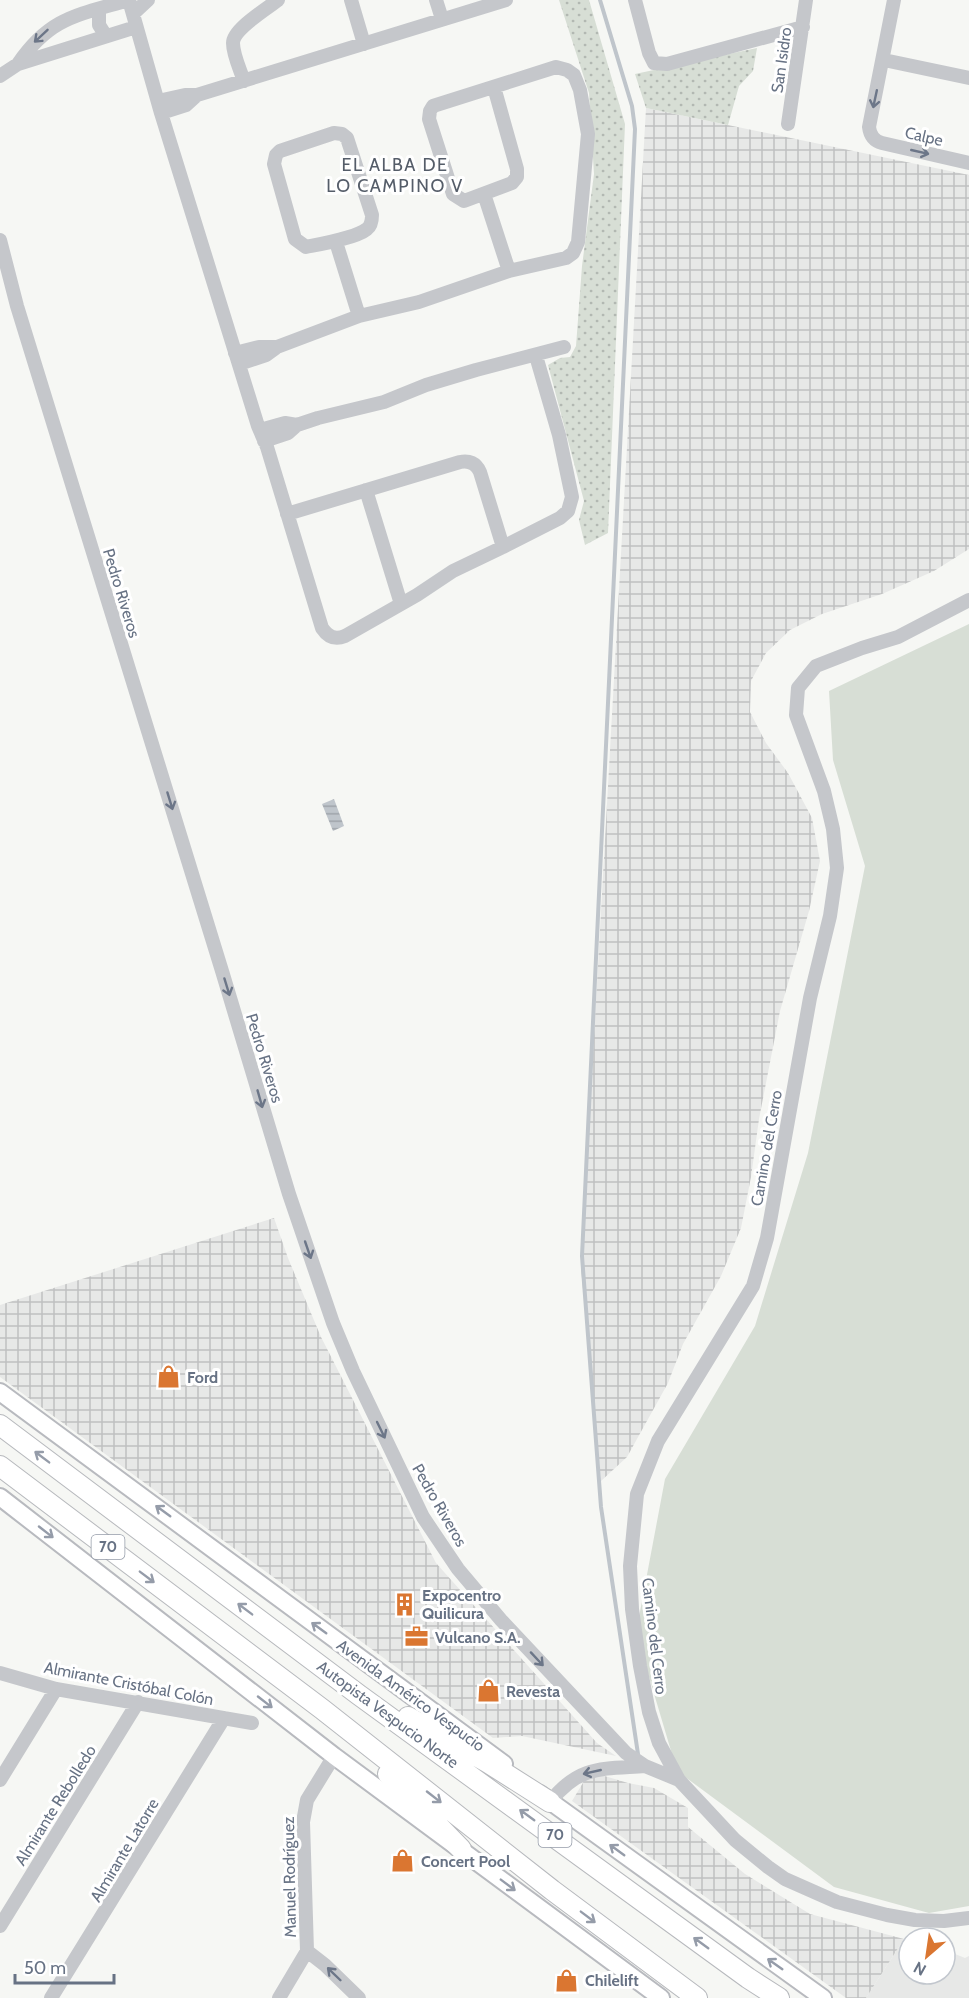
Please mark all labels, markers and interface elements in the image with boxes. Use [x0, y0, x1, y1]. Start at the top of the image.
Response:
street label: San Isidro [767, 26, 796, 94]
one-way arrow [34, 29, 49, 43]
one-way arrow [869, 89, 881, 108]
street label: Calpe [903, 123, 945, 150]
one-way arrow [910, 147, 929, 158]
district label: EL ALBA DE LO CAMPINO V [326, 154, 464, 197]
street label: Pedro Riveros [99, 546, 144, 640]
one-way arrow [165, 791, 176, 810]
one-way arrow [222, 977, 233, 996]
street label: Pedro Riveros [242, 1011, 287, 1105]
street label: Camino del Cerro [747, 1088, 786, 1207]
one-way arrow [255, 1089, 267, 1108]
one-way arrow [303, 1240, 314, 1259]
shop icon: Ford [156, 1364, 182, 1390]
place label: Ford [187, 1368, 218, 1387]
one-way arrow [375, 1421, 387, 1439]
one-way arrow [34, 1450, 50, 1463]
street label: Pedro Riveros [408, 1460, 471, 1550]
one-way arrow [155, 1505, 171, 1517]
one-way arrow [38, 1526, 54, 1539]
road number: 70 [92, 1535, 124, 1559]
one-way arrow [139, 1570, 155, 1583]
street label: Camino del Cerro [638, 1577, 671, 1696]
place label: Expocentro Quilicura [422, 1586, 501, 1623]
building icon: Expocentro Quilicura [391, 1591, 417, 1617]
one-way arrow [238, 1603, 254, 1615]
one-way arrow [311, 1622, 327, 1634]
office icon: Vulcano S.A. [404, 1624, 430, 1650]
place label: Vulcano S.A. [435, 1628, 520, 1647]
street label: Avenida Américo Vespucio [333, 1635, 489, 1756]
one-way arrow [530, 1651, 544, 1666]
street label: Autopista Vespucio Norte [313, 1657, 462, 1772]
street label: Almirante Cristóbal Colón [43, 1658, 215, 1709]
shop icon: Revesta [475, 1678, 501, 1704]
place label: Revesta [506, 1682, 560, 1701]
one-way arrow [257, 1696, 273, 1709]
street label: Almirante Rebolledo [11, 1742, 100, 1869]
one-way arrow [583, 1767, 602, 1778]
one-way arrow [426, 1791, 442, 1804]
street label: Almirante Latorre [86, 1795, 163, 1905]
one-way arrow [520, 1809, 536, 1822]
street label: Manuel Rodríguez [279, 1816, 300, 1938]
road number: 70 [538, 1823, 572, 1847]
one-way arrow [609, 1844, 625, 1856]
shop icon: Concert Pool [390, 1848, 416, 1874]
place label: Concert Pool [421, 1852, 510, 1871]
one-way arrow [500, 1878, 516, 1891]
one-way arrow [579, 1911, 595, 1924]
north arrow [897, 1926, 957, 1986]
one-way arrow [694, 1937, 710, 1950]
scale bar [15, 1947, 114, 1985]
text: 50 m [24, 1957, 66, 1979]
one-way arrow [767, 1958, 783, 1970]
text: N [910, 1958, 930, 1980]
one-way arrow [326, 1966, 341, 1981]
shop icon: Chilelift [554, 1967, 580, 1993]
place label: Chilelift [585, 1971, 639, 1990]

